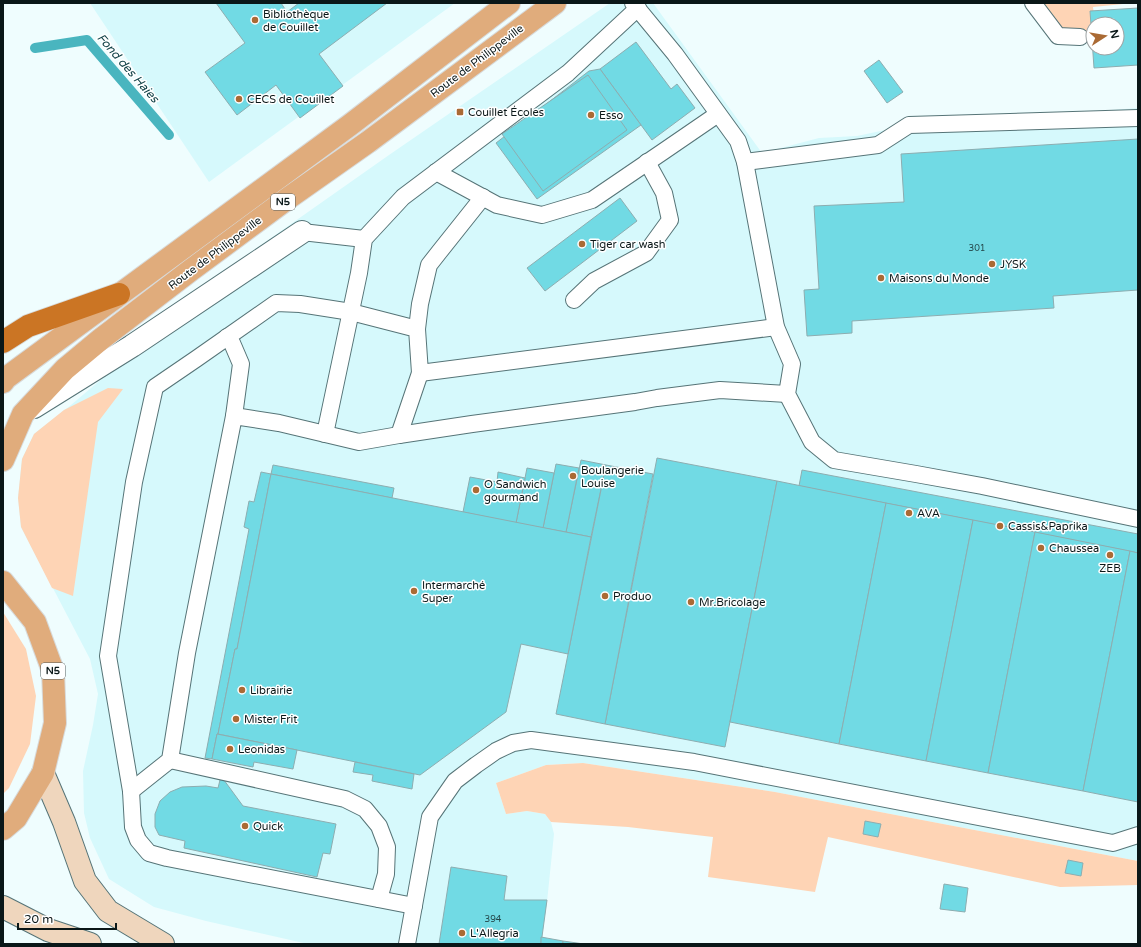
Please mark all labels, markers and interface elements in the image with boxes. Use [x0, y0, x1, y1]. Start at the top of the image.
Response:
place label: Bibliothèque de Couillet [263, 8, 329, 34]
marker: Bibliothèque de Couillet [250, 15, 260, 25]
north arrow [1085, 16, 1125, 56]
street label: Route de Philippeville [428, 22, 526, 100]
text: N [1107, 28, 1122, 40]
water label: Fond des Haies [94, 31, 163, 106]
place label: CECS de Couillet [247, 93, 334, 106]
marker: CECS de Couillet [234, 94, 244, 104]
place label: Couillet Écoles [468, 105, 544, 119]
marker: Couillet Écoles [455, 107, 465, 117]
place label: Esso [599, 109, 624, 122]
marker: Esso [586, 110, 596, 120]
road number: N5 [271, 194, 295, 210]
street label: Route de Philippeville [166, 214, 264, 292]
place label: Tiger car wash [590, 238, 666, 251]
marker: Tiger car wash [577, 239, 587, 249]
house number: 301 [969, 243, 985, 254]
place label: JYSK [1000, 258, 1027, 271]
marker: JYSK [987, 259, 997, 269]
place label: Maisons du Monde [889, 272, 989, 285]
marker: Maisons du Monde [876, 273, 886, 283]
place label: Boulangerie Louise [581, 464, 644, 490]
marker: Boulangerie Louise [568, 471, 578, 481]
place label: O Sandwich gourmand [484, 478, 546, 504]
marker: O Sandwich gourmand [471, 485, 481, 495]
place label: AVA [917, 507, 940, 520]
marker: AVA [904, 508, 914, 518]
place label: Cassis&Paprika [1008, 520, 1088, 533]
marker: Cassis&Paprika [995, 521, 1005, 531]
place label: Chaussea [1049, 542, 1099, 555]
marker: Chaussea [1036, 543, 1046, 553]
marker: ZEB [1105, 550, 1115, 560]
place label: ZEB [1099, 562, 1121, 575]
place label: Intermarché Super [422, 579, 485, 605]
marker: Intermarché Super [409, 586, 419, 596]
place label: Produo [613, 590, 652, 603]
marker: Produo [600, 591, 610, 601]
place label: Mr.Bricolage [699, 596, 765, 609]
marker: Mr.Bricolage [686, 597, 696, 607]
road number: N5 [41, 663, 65, 679]
place label: Librairie [250, 684, 292, 697]
marker: Librairie [237, 685, 247, 695]
place label: Mister Frit [244, 713, 297, 726]
marker: Mister Frit [231, 714, 241, 724]
place label: Leonidas [238, 743, 285, 756]
marker: Leonidas [225, 744, 235, 754]
place label: Quick [253, 820, 283, 833]
marker: Quick [240, 821, 250, 831]
scale bar [18, 905, 116, 931]
text: 20 m [24, 912, 53, 926]
house number: 394 [485, 914, 502, 925]
place label: L'Allegria [470, 927, 519, 940]
marker: L'Allegria [457, 928, 467, 938]

